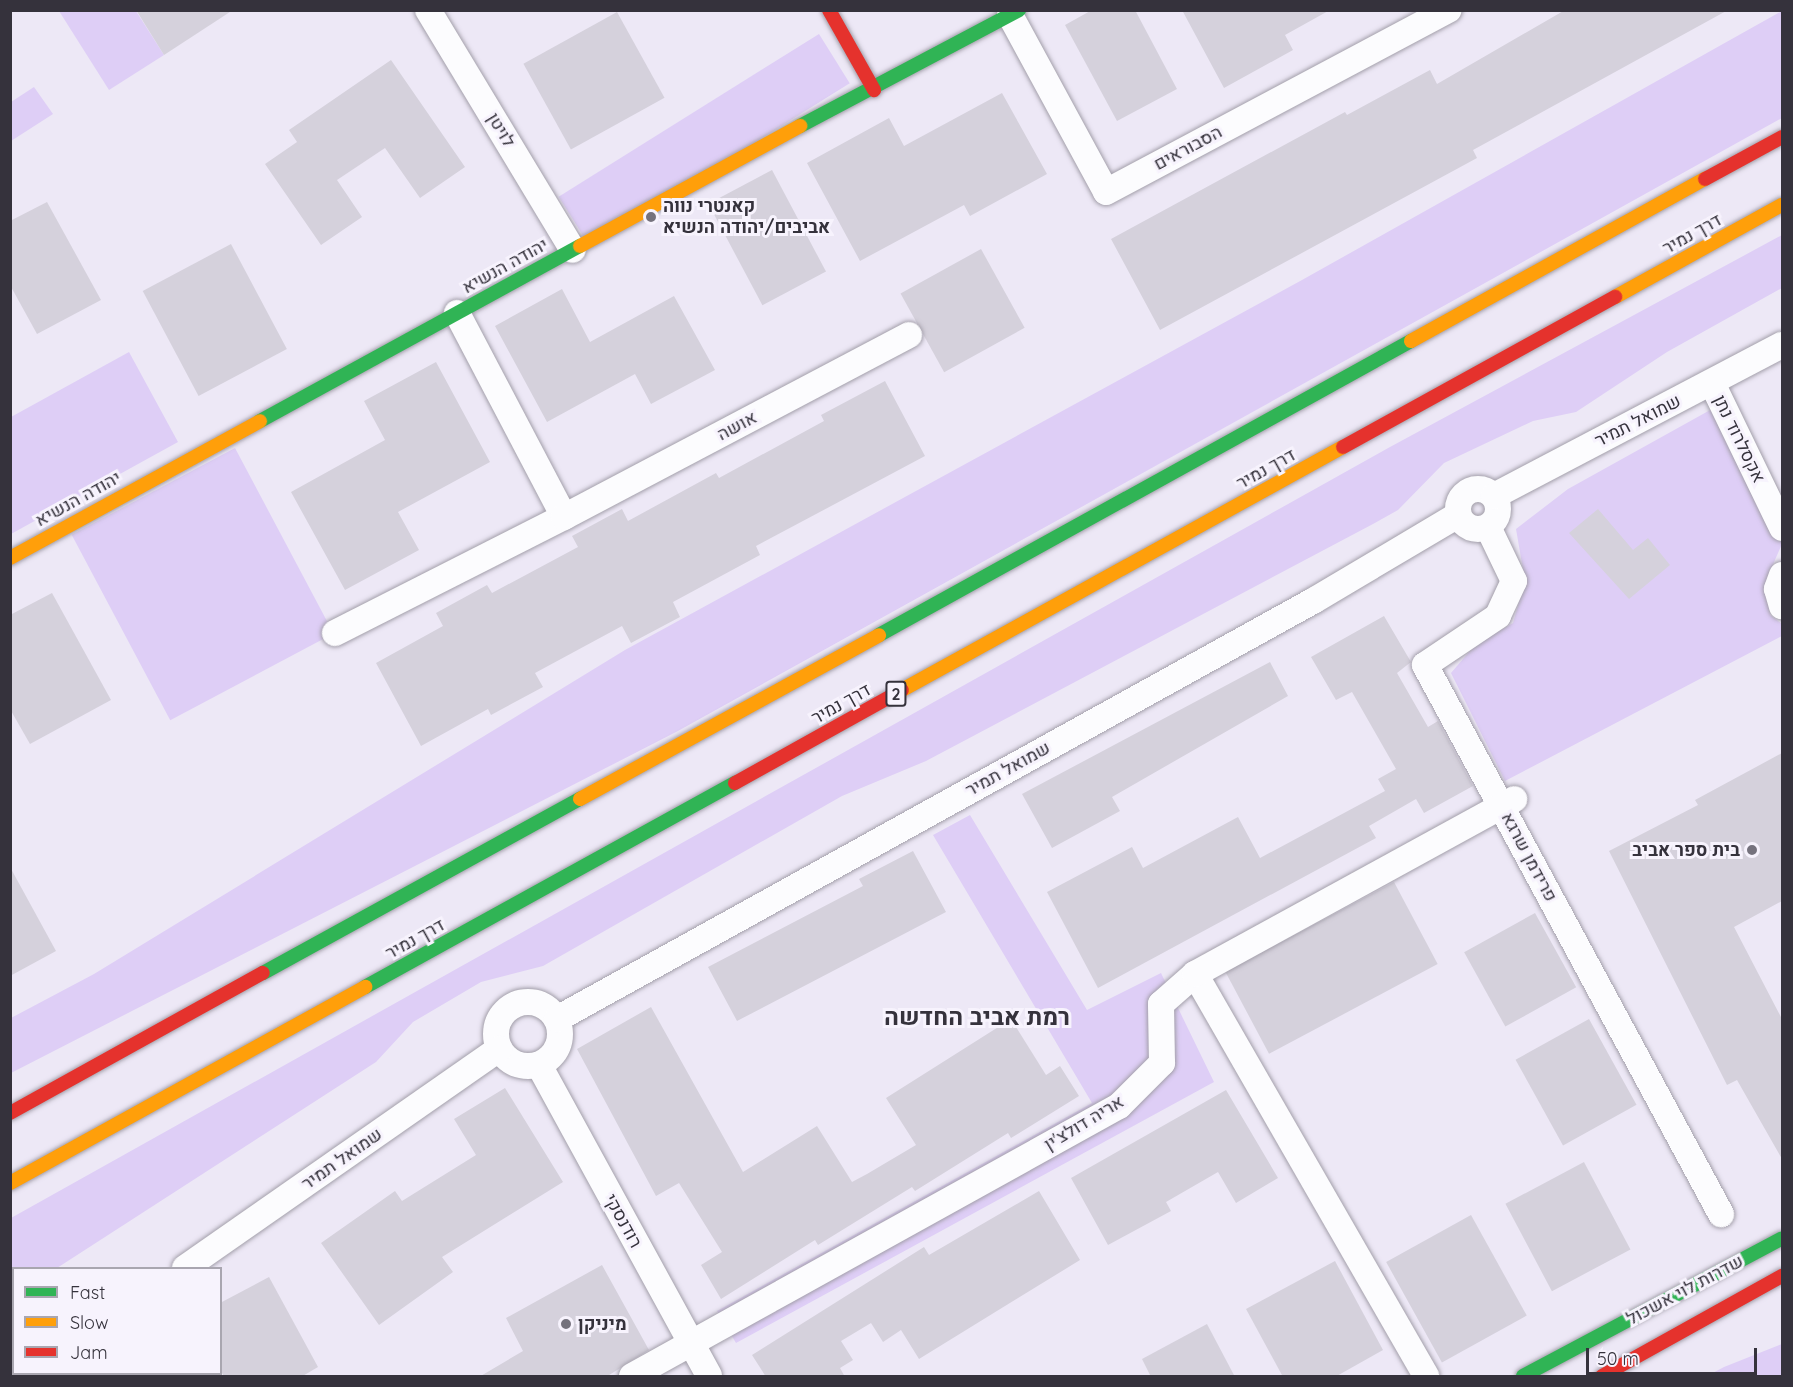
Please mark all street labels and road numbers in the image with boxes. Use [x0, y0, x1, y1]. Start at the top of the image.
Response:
street label: לויטן [482, 109, 520, 151]
street label: הסבוראים [1150, 121, 1226, 175]
street label: דרך נמיר [1659, 209, 1725, 259]
street label: יהודה הנשיא [458, 234, 552, 298]
street label: שמואל תמיר [1591, 390, 1685, 452]
street label: אקסלרוד נתן [1709, 392, 1769, 486]
street label: אושה [714, 407, 760, 445]
street label: דרך נמיר [1233, 444, 1299, 494]
street label: יהודה הנשיא [31, 467, 125, 531]
street label: דרך נמיר [808, 679, 874, 729]
road number: 2 [884, 681, 908, 707]
street label: שמואל תמיר [962, 737, 1054, 801]
street label: פרידמן שרגא [1496, 809, 1562, 905]
street label: דרך נמיר [382, 914, 448, 964]
street label: אריה דולצ'ין [1040, 1091, 1128, 1155]
street label: שמואל תמיר [297, 1123, 387, 1195]
street label: רודנסקי [599, 1190, 647, 1252]
street label: שדרות לוי אשכול [1623, 1250, 1747, 1330]

